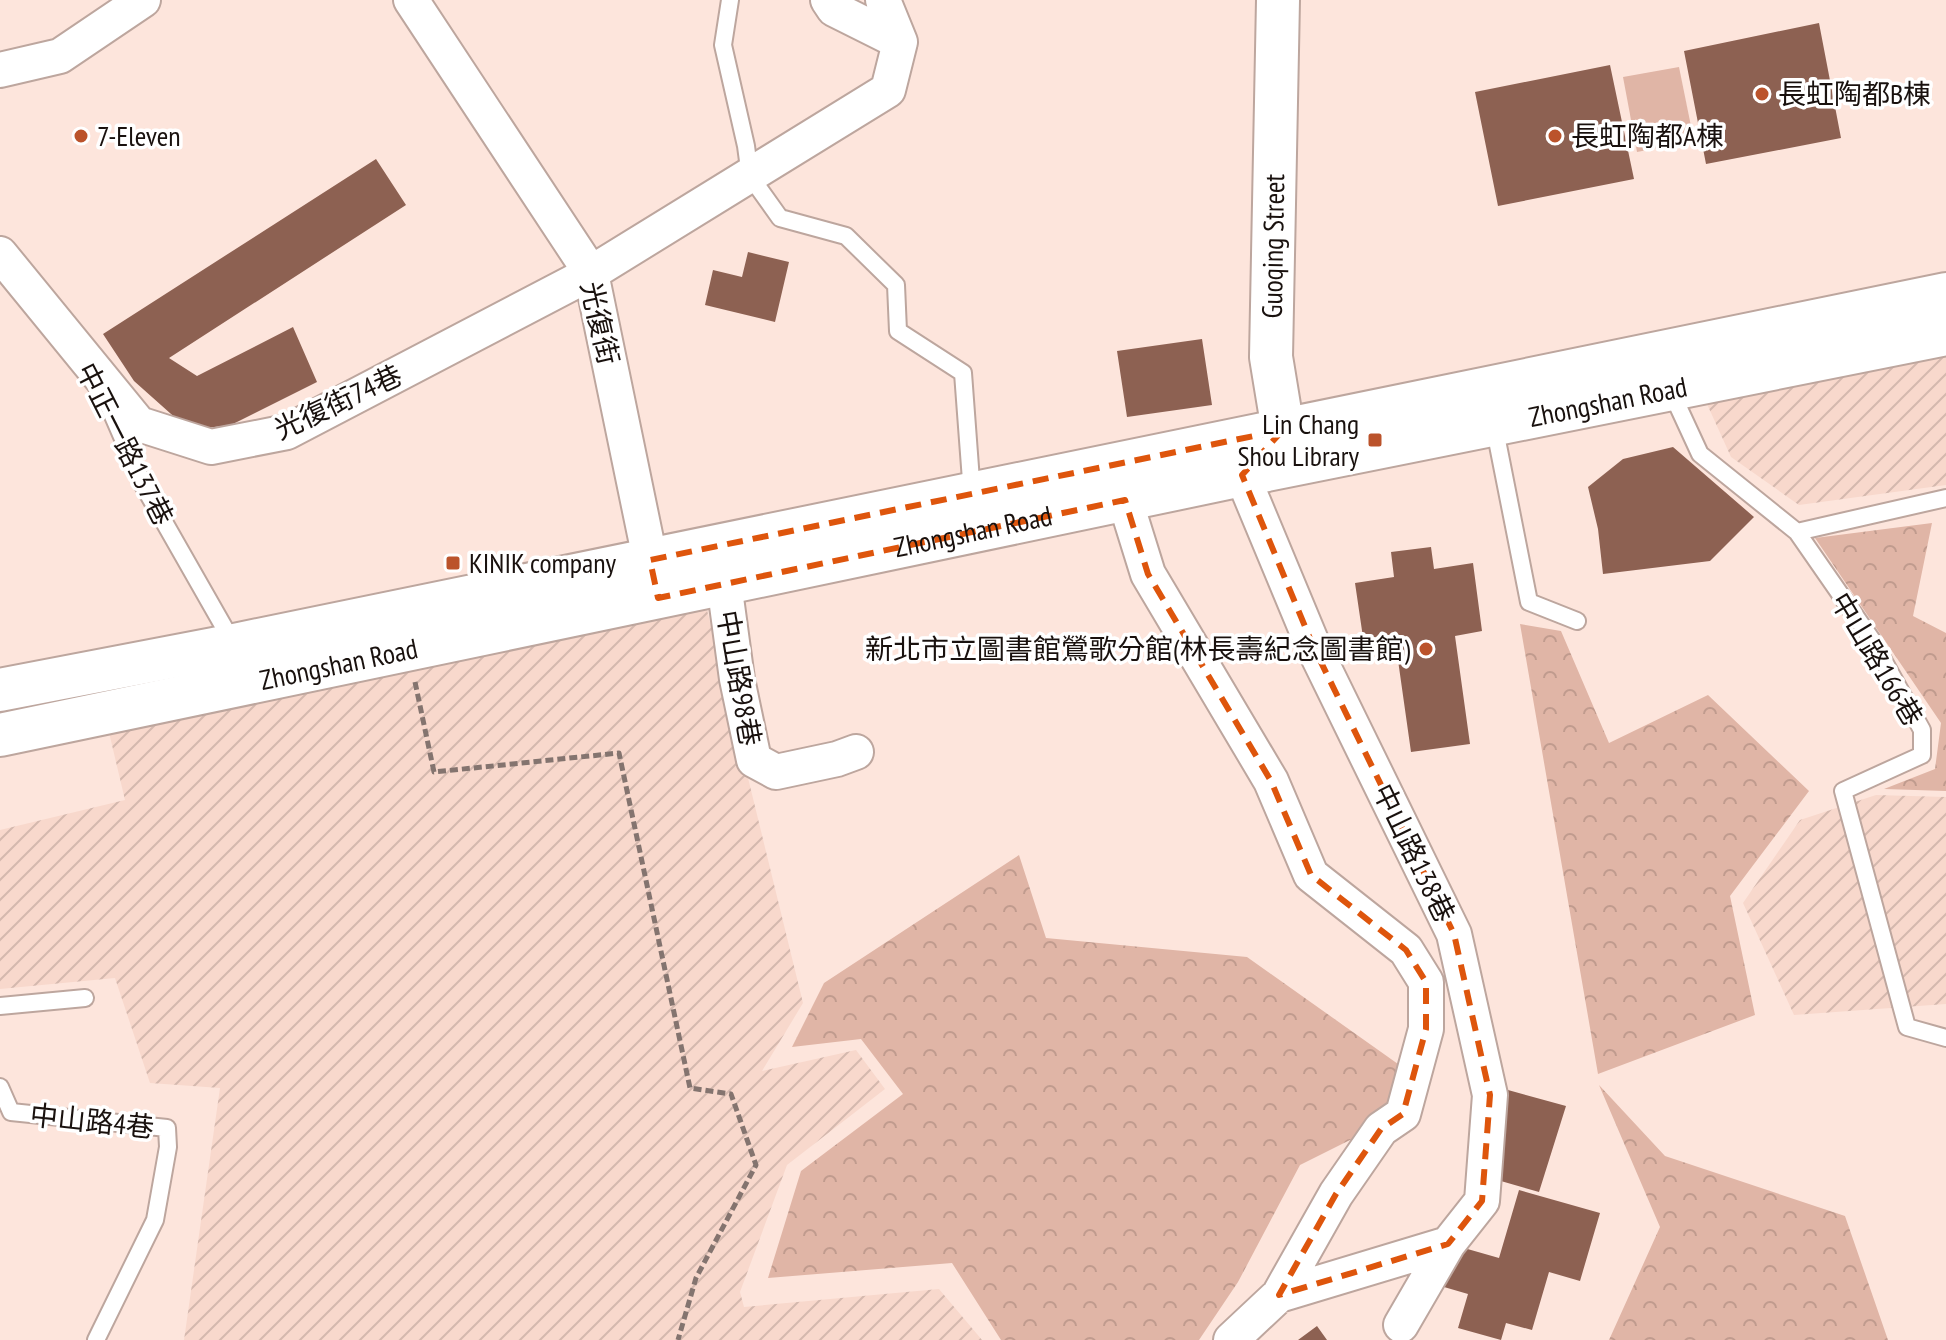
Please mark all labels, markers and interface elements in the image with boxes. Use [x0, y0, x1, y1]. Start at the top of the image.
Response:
place label: 長虹陶都B棟 [1778, 75, 1931, 112]
marker: 長虹陶都B棟 [1753, 85, 1771, 103]
place label: 7-Eleven [97, 117, 181, 154]
place label: 長虹陶都A棟 [1571, 117, 1724, 154]
marker: 7-Eleven [72, 127, 90, 145]
marker: 長虹陶都A棟 [1546, 127, 1564, 145]
street label: Guoqing Street [1253, 173, 1292, 319]
street label: 光復街 [573, 278, 628, 368]
street label: 中正一路137巷 [69, 356, 182, 531]
street label: 光復街74巷 [268, 356, 408, 447]
street label: Zhongshan Road [1526, 367, 1690, 435]
place label: Lin Chang Shou Library [1238, 405, 1359, 474]
marker: Lin Chang Shou Library [1366, 431, 1384, 449]
street label: Zhongshan Road [891, 496, 1055, 565]
place label: KINIK company [469, 544, 616, 581]
marker: KINIK company [444, 554, 462, 572]
street label: 中山路166巷 [1823, 585, 1932, 732]
street label: 中山路98巷 [709, 607, 770, 749]
street label: Zhongshan Road [256, 629, 421, 698]
place label: 新北市立圖書館鶯歌分館(林長壽紀念圖書館) [865, 630, 1410, 667]
marker: 新北市立圖書館鶯歌分館(林長壽紀念圖書館) [1417, 640, 1435, 658]
street label: 中山路138巷 [1365, 777, 1464, 928]
street label: 中山路4巷 [28, 1096, 156, 1145]

